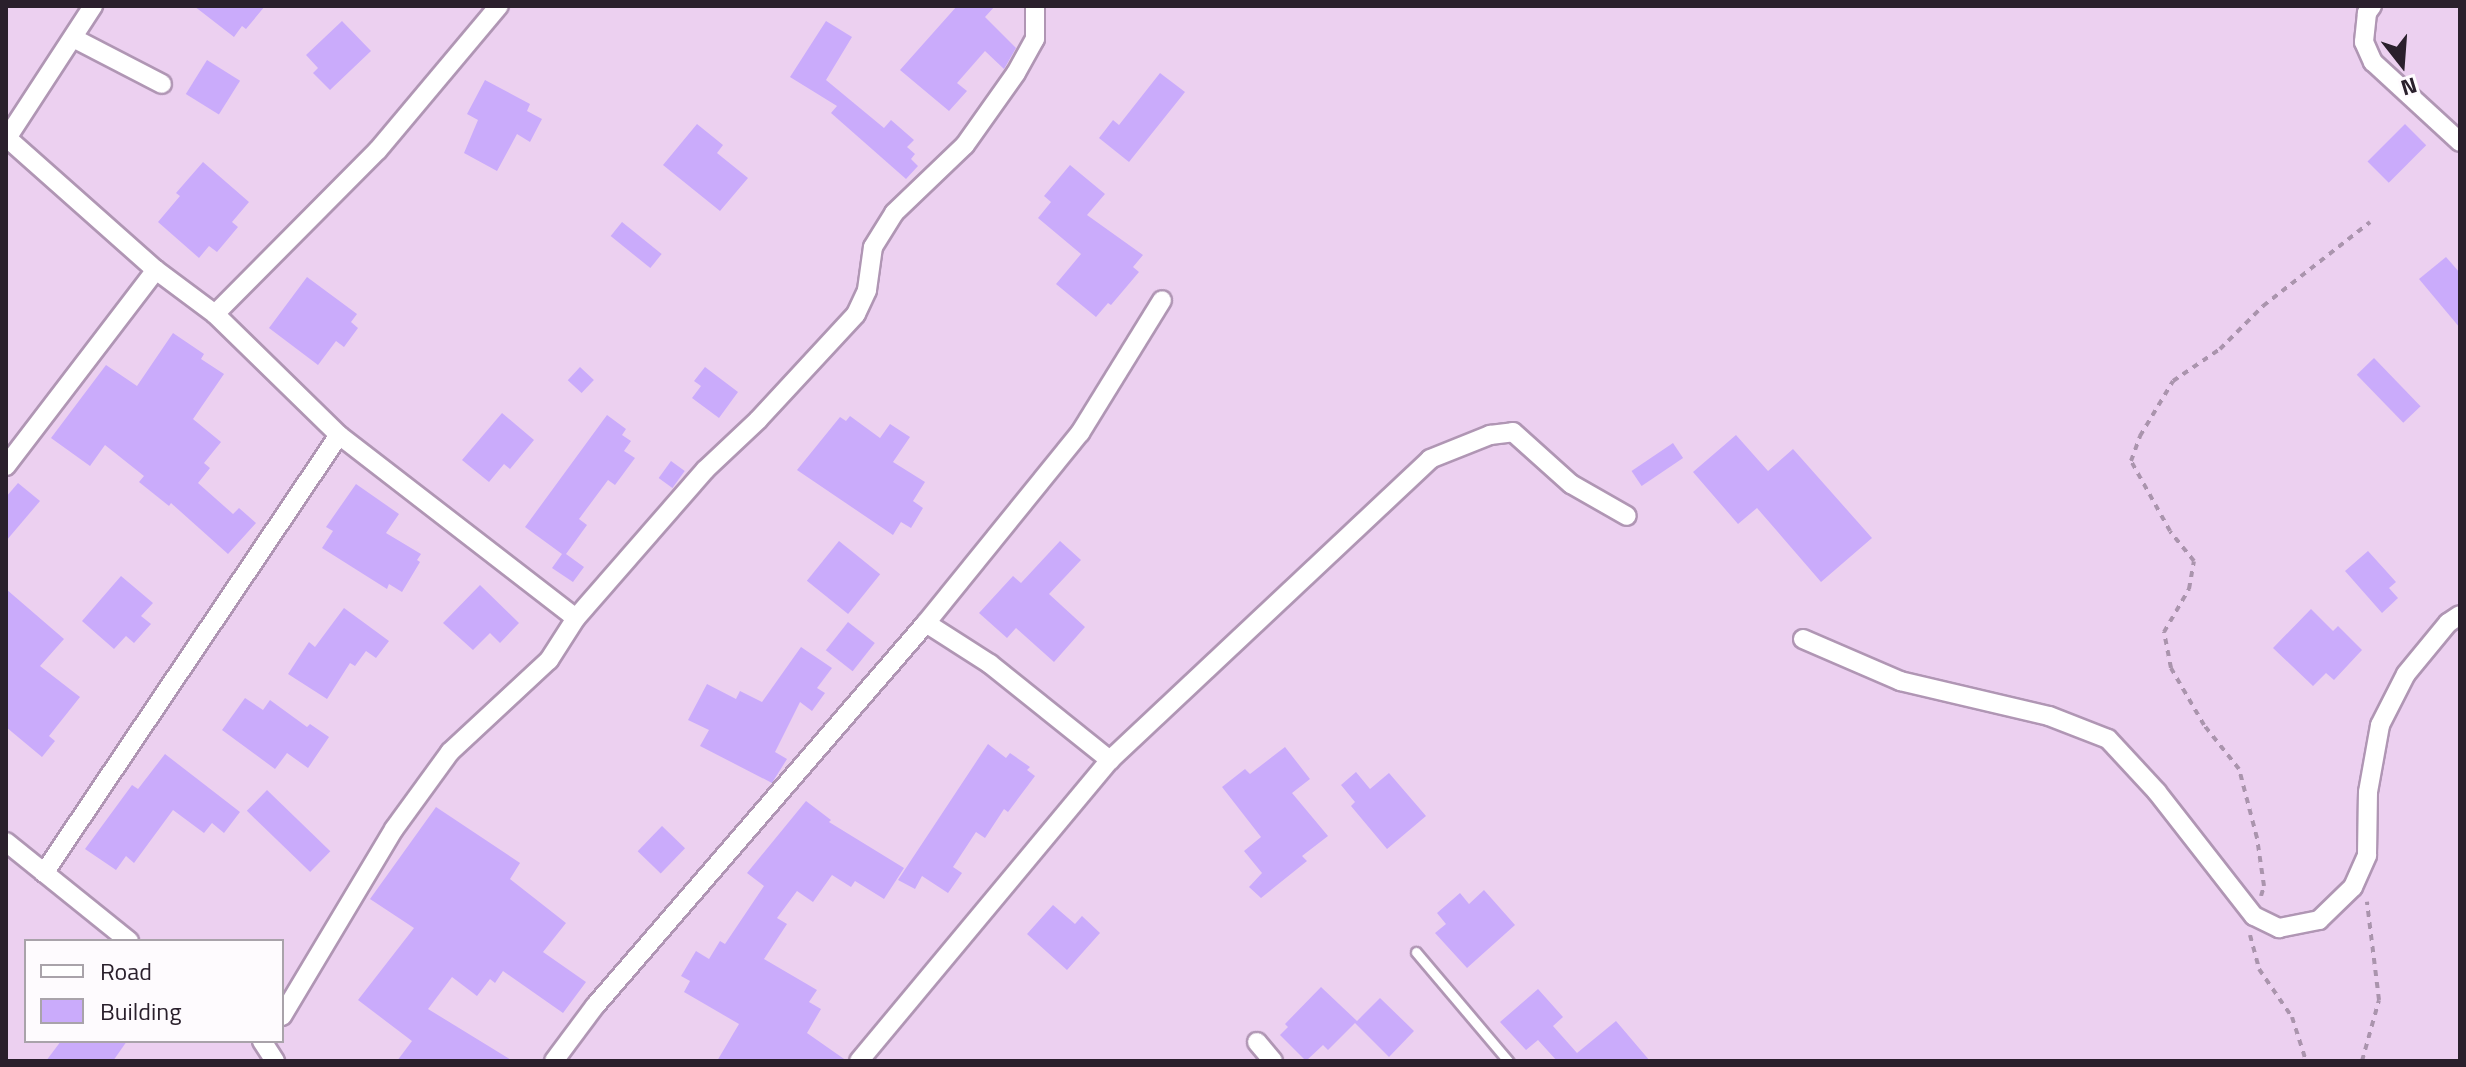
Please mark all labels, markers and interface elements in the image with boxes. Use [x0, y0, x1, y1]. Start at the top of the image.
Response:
north arrow [2362, 24, 2442, 104]
text: N [2397, 68, 2421, 105]
legend [24, 939, 284, 1043]
text: Road [100, 953, 152, 989]
text: Building [100, 993, 182, 1029]

